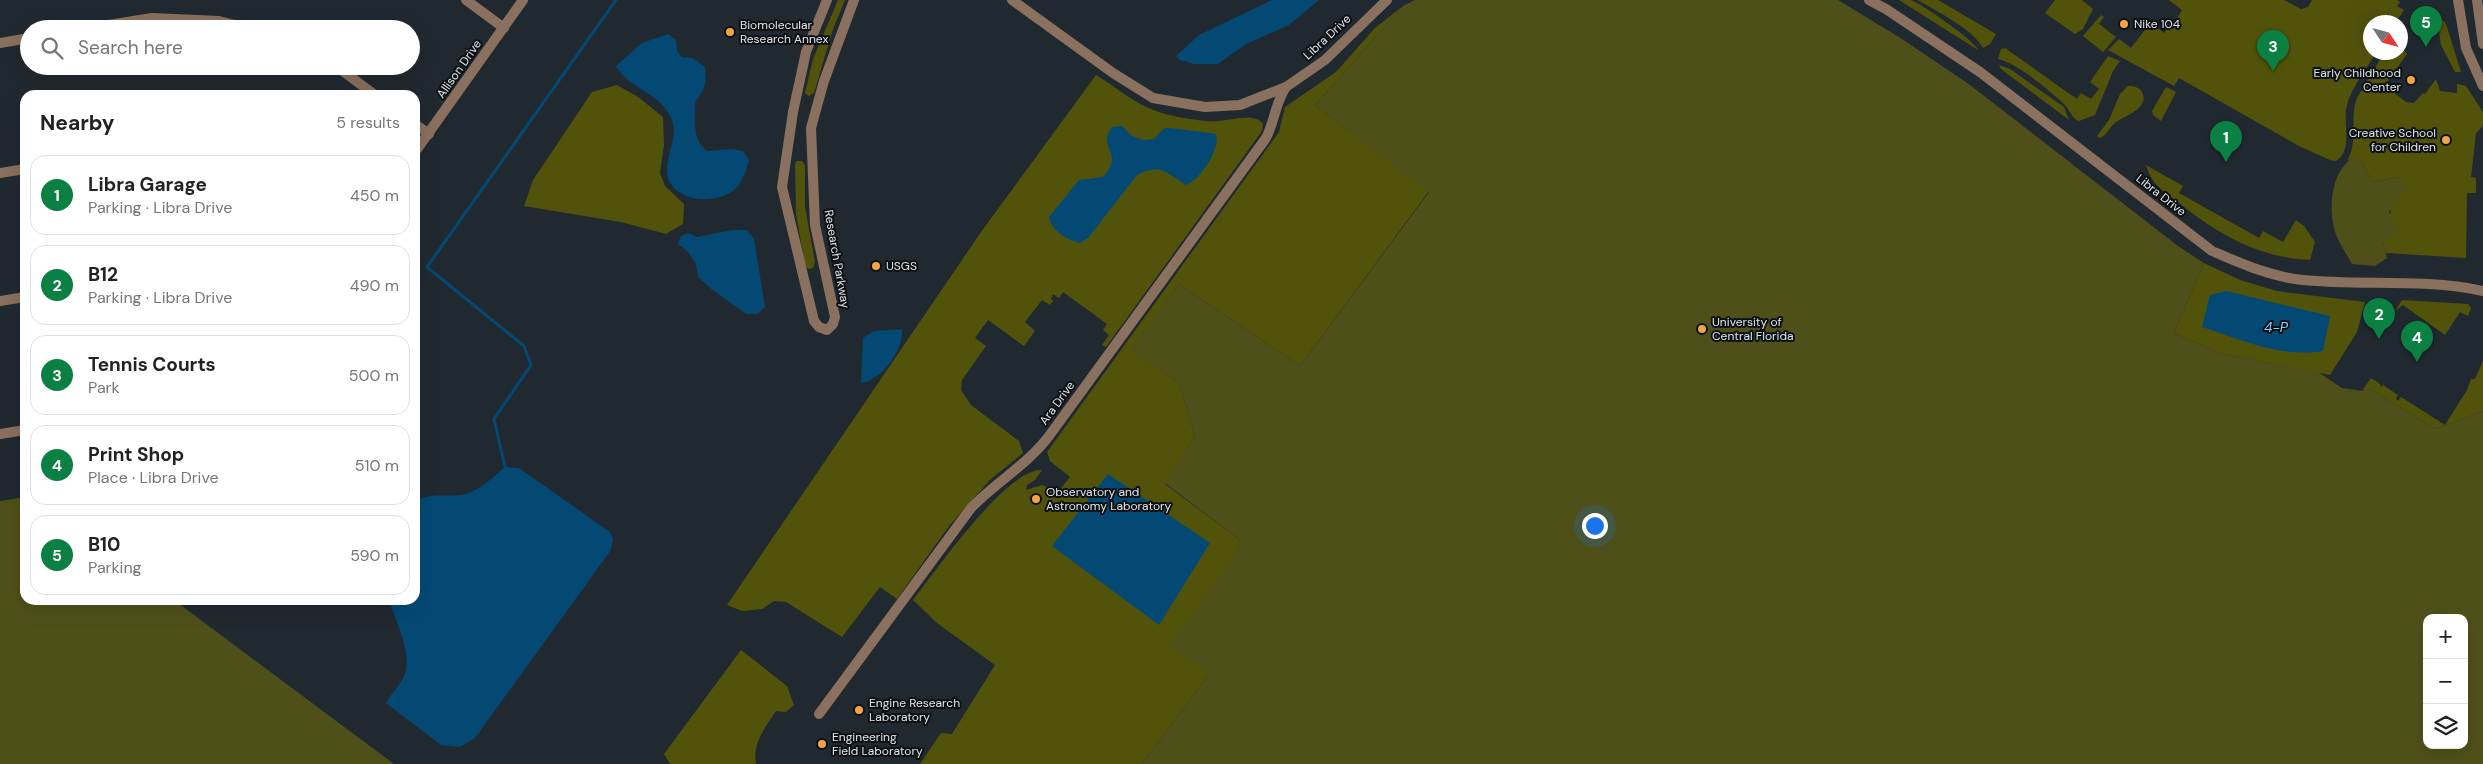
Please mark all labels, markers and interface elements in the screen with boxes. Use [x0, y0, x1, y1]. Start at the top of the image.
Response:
pin: 5 [2410, 6, 2442, 47]
street label: Libra Drive [1300, 11, 1354, 63]
north arrow [2363, 15, 2408, 60]
place label: Nike 104 [2134, 16, 2180, 32]
place label: Biomolecular Research Annex [740, 17, 828, 47]
marker: Nike 104 [2118, 18, 2130, 30]
search box [20, 20, 420, 75]
marker: Biomolecular Research Annex [724, 26, 736, 38]
pin: 3 [2257, 30, 2289, 71]
icon: search [38, 34, 66, 62]
text: Search here [78, 35, 183, 60]
street label: Allison Drive [433, 36, 485, 101]
place label: Early Childhood Center [2313, 65, 2402, 95]
marker: Early Childhood Center [2405, 74, 2417, 86]
text: Nearby [40, 109, 114, 137]
text: 5 results [336, 112, 400, 133]
pin: 1 [2210, 121, 2242, 162]
place label: Creative School for Children [2349, 125, 2436, 155]
marker: Creative School for Children [2440, 134, 2452, 146]
street label: Libra Drive [2133, 170, 2189, 220]
text: Libra Garage [88, 172, 207, 197]
text: 1 [54, 185, 60, 206]
text: 450 m [350, 185, 399, 206]
text: Parking · Libra Drive [88, 197, 232, 218]
street label: Research Parkway [820, 208, 854, 310]
place label: USGS [886, 258, 917, 274]
marker: USGS [870, 260, 882, 272]
text: B12 [88, 262, 118, 287]
text: 2 [52, 275, 62, 296]
text: 490 m [350, 275, 399, 296]
text: Parking · Libra Drive [88, 287, 232, 308]
pin: 2 [2363, 298, 2395, 339]
place label: University of Central Florida [1712, 314, 1793, 344]
water label: 4-P [2264, 318, 2289, 336]
pin: 4 [2401, 321, 2433, 362]
marker: University of Central Florida [1696, 323, 1708, 335]
text: Tennis Courts [88, 352, 216, 377]
text: 3 [52, 365, 62, 386]
text: 500 m [349, 365, 399, 386]
text: Park [88, 377, 120, 398]
street label: Ara Drive [1036, 378, 1078, 428]
text: Print Shop [88, 442, 184, 467]
text: 4 [52, 455, 62, 476]
text: 510 m [355, 455, 399, 476]
text: Place · Libra Drive [88, 467, 219, 488]
place label: Observatory and Astronomy Laboratory [1046, 484, 1172, 514]
marker: Observatory and Astronomy Laboratory [1030, 493, 1042, 505]
your location [1582, 513, 1608, 539]
text: B10 [88, 532, 120, 557]
text: 5 [52, 545, 62, 566]
text: 590 m [350, 545, 399, 566]
text: Parking [88, 557, 142, 578]
map controls [2423, 614, 2468, 749]
button: + [2423, 614, 2468, 659]
button: − [2423, 659, 2468, 704]
place label: Engine Research Laboratory [869, 695, 960, 725]
marker: Engine Research Laboratory [853, 704, 865, 716]
button: layers [2423, 704, 2468, 749]
place label: Engineering Field Laboratory [832, 729, 923, 759]
marker: Engineering Field Laboratory [816, 738, 828, 750]

